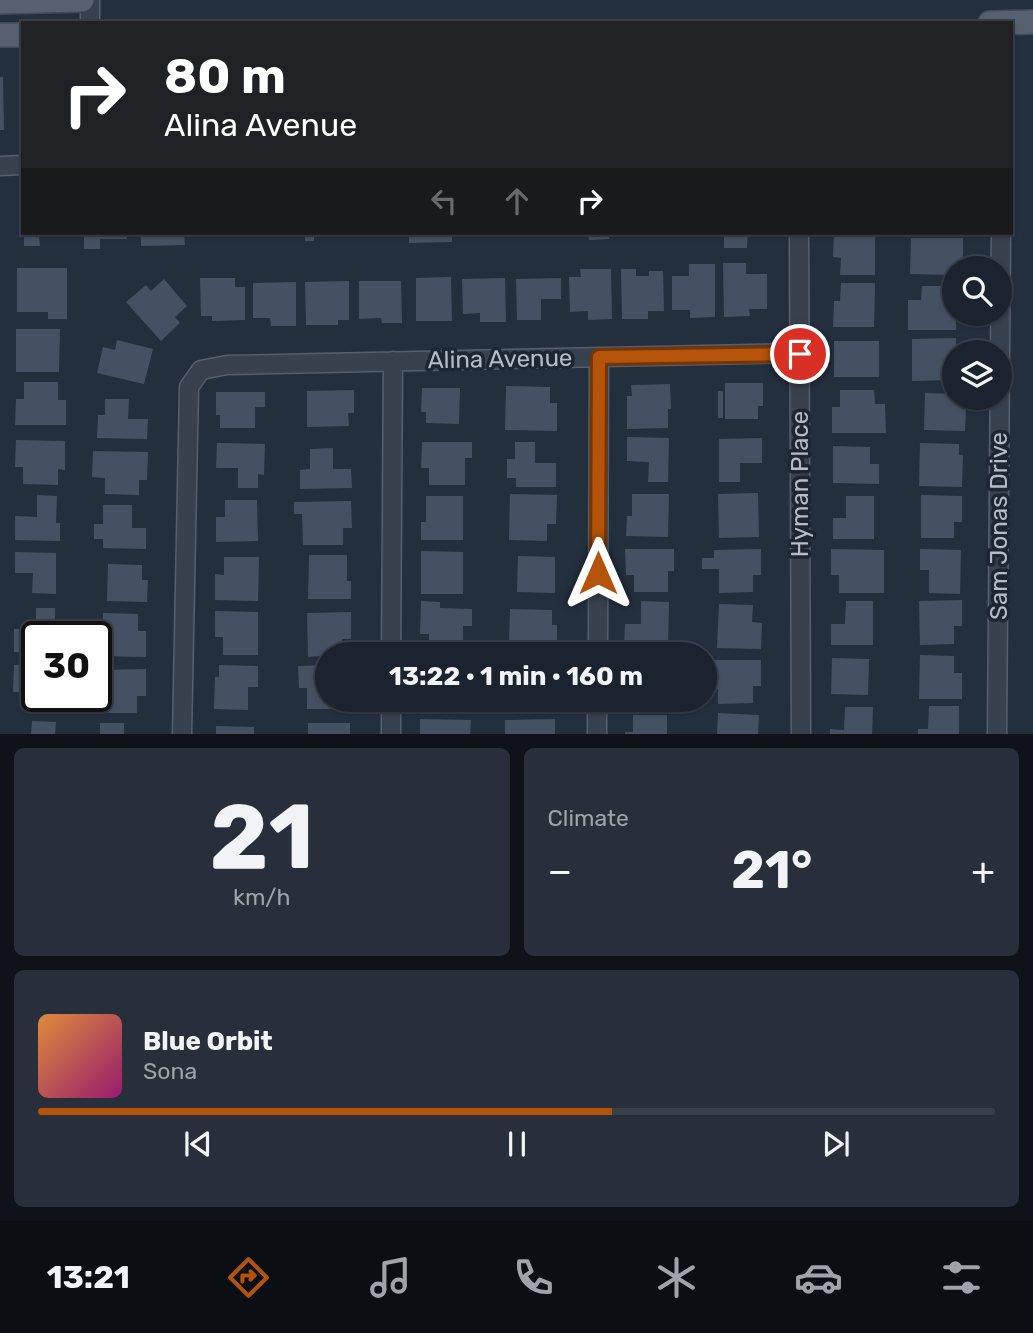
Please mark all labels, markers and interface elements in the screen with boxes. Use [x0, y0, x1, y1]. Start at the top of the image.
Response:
text: 80 m [164, 47, 286, 105]
icon: right [49, 49, 140, 140]
text: Alina Avenue [164, 106, 357, 144]
icon: left [425, 182, 463, 220]
icon: ahead [498, 182, 536, 220]
icon: right [571, 182, 609, 220]
map controls [942, 256, 1012, 410]
button: search [942, 256, 1012, 326]
pin [770, 324, 830, 384]
icon: arrive [781, 335, 819, 373]
button: layers [942, 340, 1012, 410]
street label: Alina Avenue [427, 344, 573, 374]
street label: Hyman Place [786, 411, 814, 557]
street label: Sam Jonas Drive [985, 432, 1013, 620]
position arrow [561, 536, 635, 610]
speed limit sign: 30 [21, 621, 112, 712]
text: 13:22 · 1 min · 160 m [389, 661, 643, 692]
text: 21 [210, 783, 314, 891]
text: Climate [548, 804, 629, 832]
text: 21° [731, 839, 812, 901]
text: − [548, 848, 572, 894]
text: + [971, 848, 995, 894]
text: km/h [233, 883, 290, 911]
text: Blue Orbit [143, 1026, 273, 1057]
text: Sona [143, 1057, 197, 1085]
icon: previous [179, 1125, 217, 1163]
icon: pause [498, 1125, 536, 1163]
icon: next [817, 1125, 855, 1163]
icon: directions [224, 1253, 273, 1302]
icon: music [366, 1253, 415, 1302]
icon: phone [509, 1253, 558, 1302]
icon: climate [652, 1253, 701, 1302]
icon: car [794, 1253, 843, 1302]
icon: filters [937, 1253, 986, 1302]
text: 13:21 [47, 1258, 130, 1296]

